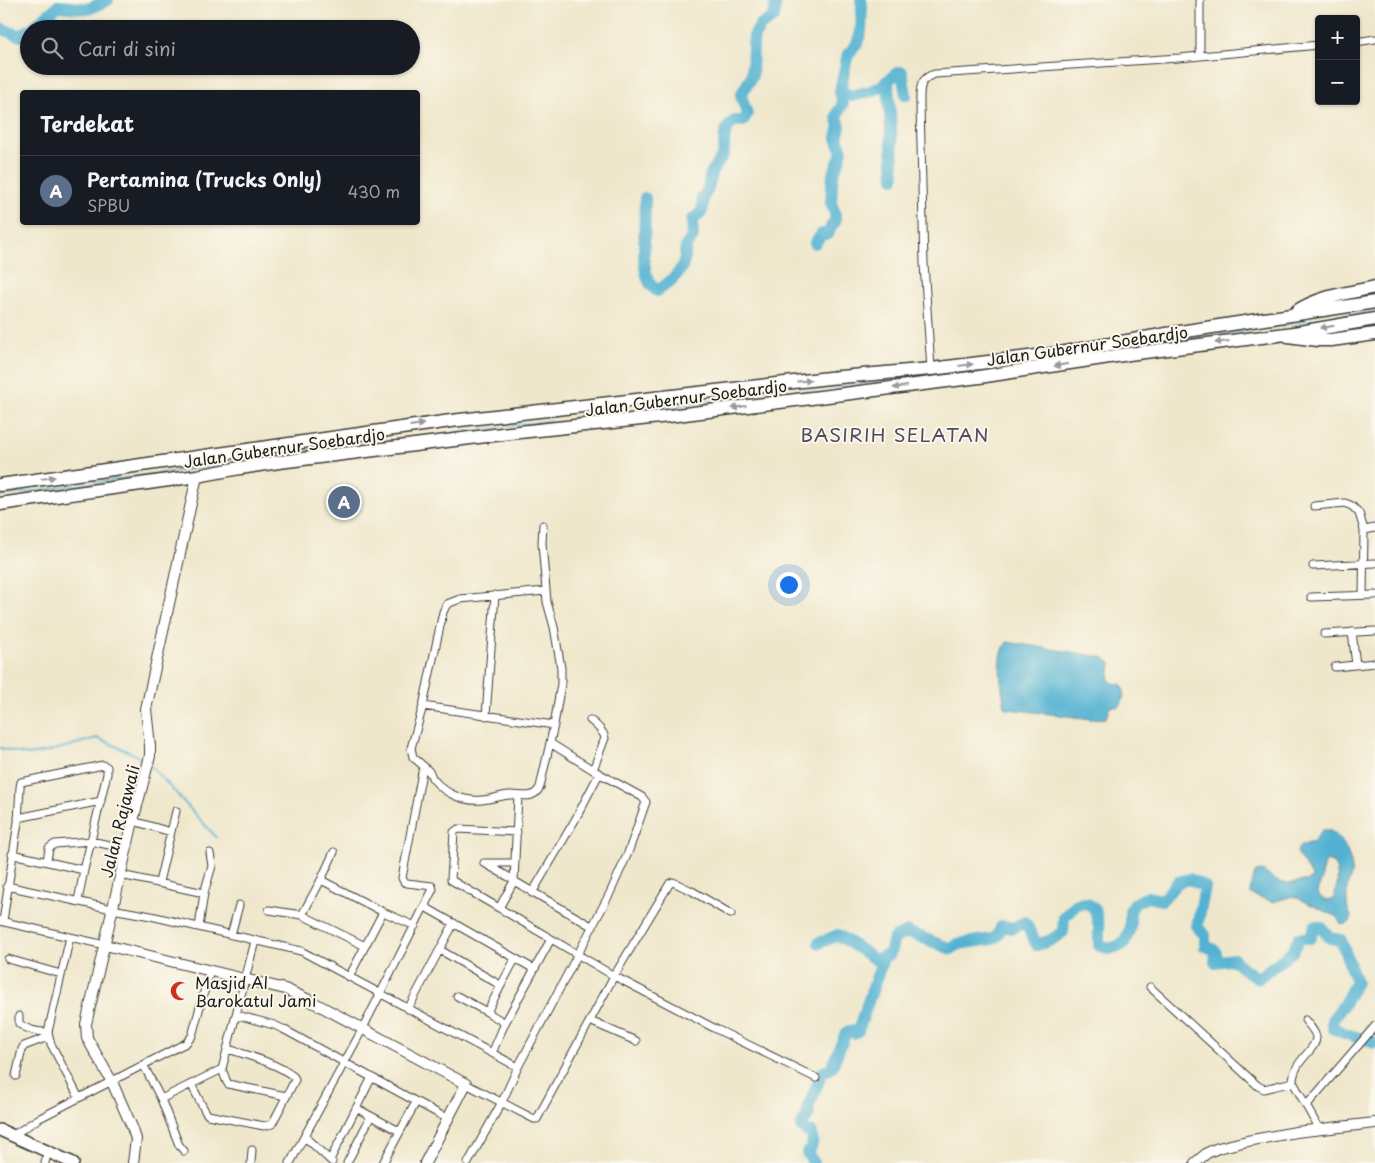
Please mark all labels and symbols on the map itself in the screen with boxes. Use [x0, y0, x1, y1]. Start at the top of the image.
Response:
street label: Jalan Gubernur Soebardjo [985, 319, 1189, 371]
one-way arrow [1318, 323, 1334, 331]
one-way arrow [1213, 338, 1229, 346]
one-way arrow [958, 360, 974, 368]
one-way arrow [1053, 362, 1069, 370]
street label: Jalan Gubernur Soebardjo [584, 373, 788, 421]
one-way arrow [797, 377, 813, 385]
one-way arrow [892, 383, 908, 391]
one-way arrow [730, 403, 746, 411]
district label: BASIRIH SELATAN [800, 420, 990, 448]
street label: Jalan Gubernur Soebardjo [182, 421, 386, 473]
one-way arrow [409, 421, 425, 429]
one-way arrow [41, 474, 57, 482]
pin: A [328, 483, 360, 521]
your location [776, 572, 802, 598]
street label: Jalan Rajawali [93, 762, 145, 880]
place label: Masjid Al Barokatul Jami [195, 970, 316, 1012]
mosque icon: Masjid Al Barokatul Jami [169, 980, 191, 1002]

